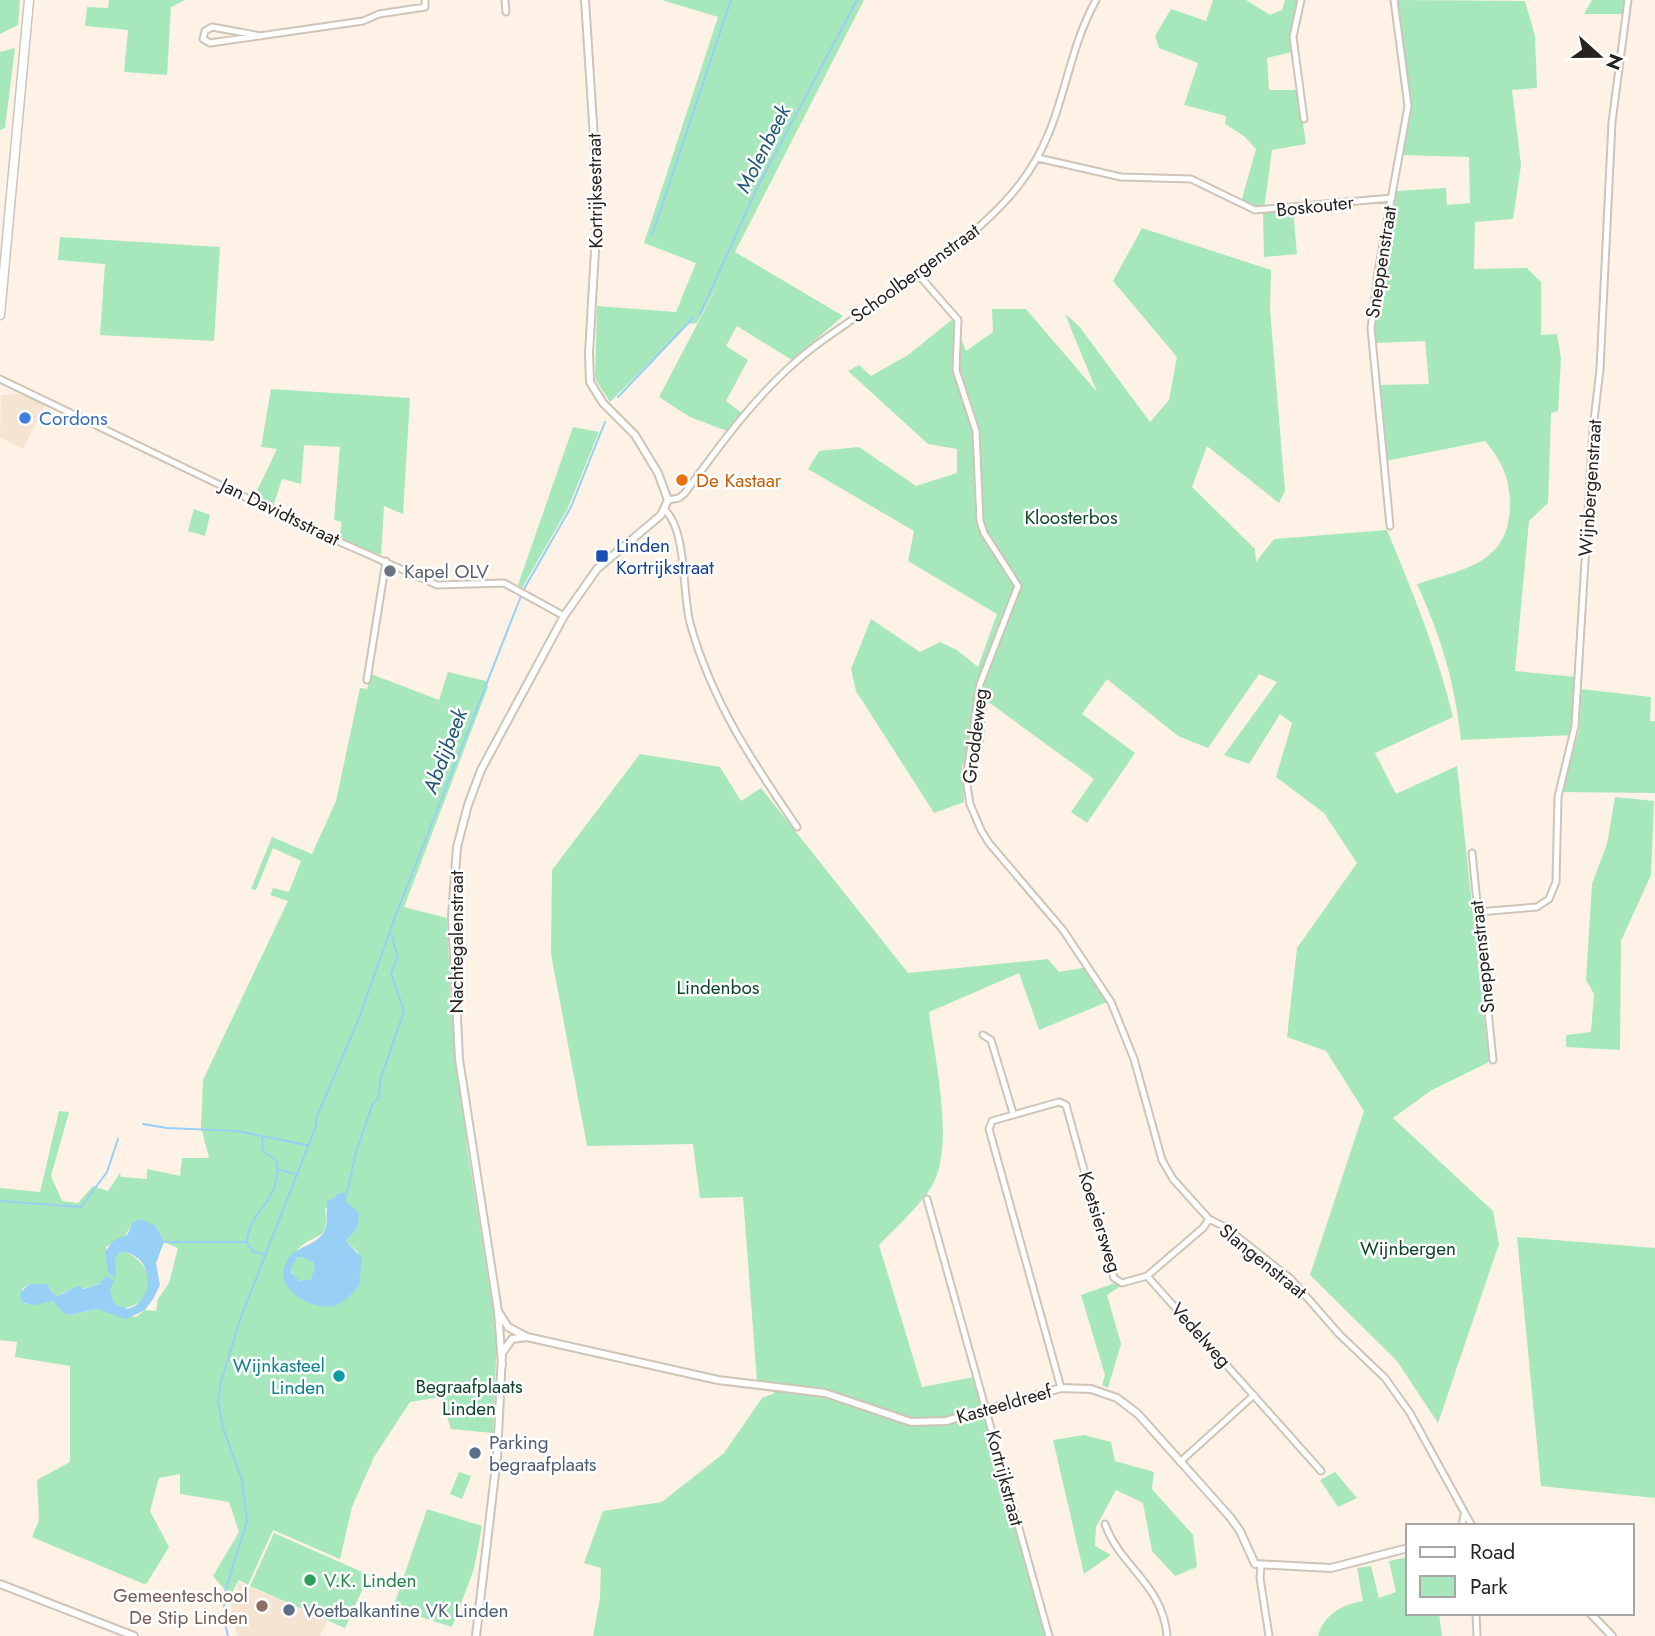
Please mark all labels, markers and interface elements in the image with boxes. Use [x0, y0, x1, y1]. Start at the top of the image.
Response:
north arrow [1564, 21, 1634, 91]
text: N [1599, 50, 1630, 74]
water label: Molenbeek [728, 99, 798, 198]
street label: Kortrijksestraat [580, 133, 610, 249]
street label: Boskouter [1275, 188, 1356, 223]
street label: Sneppenstraat [1359, 204, 1403, 320]
street label: Schoolbergenstraat [845, 217, 985, 329]
place label: Cordons [39, 405, 108, 432]
marker: Cordons [17, 410, 33, 426]
street label: Wijnbergenstraat [1572, 418, 1608, 558]
place label: De Kastaar [696, 467, 782, 494]
street label: Jan Davidtsstraat [213, 470, 344, 553]
marker: De Kastaar [674, 472, 690, 488]
park label: Kloosterbos [1024, 504, 1118, 531]
place label: Linden Kortrijkstraat [616, 532, 714, 581]
marker: Linden Kortrijkstraat [594, 548, 610, 564]
place label: Kapel OLV [404, 558, 489, 585]
marker: Kapel OLV [382, 563, 398, 579]
street label: Groddeweg [956, 687, 994, 785]
water label: Abdijbeek [415, 703, 475, 799]
street label: Nachtegalenstraat [443, 870, 470, 1013]
street label: Sneppenstraat [1463, 899, 1501, 1015]
park label: Lindenbos [677, 974, 760, 1001]
street label: Koetsiersweg [1072, 1168, 1128, 1276]
street label: Slangenstraat [1213, 1217, 1313, 1305]
park label: Wijnbergen [1360, 1235, 1456, 1262]
street label: Vedelweg [1165, 1297, 1237, 1373]
place label: Wijnkasteel Linden [233, 1352, 325, 1401]
marker: Wijnkasteel Linden [331, 1368, 347, 1384]
park label: Begraafplaats Linden [415, 1373, 523, 1422]
street label: Kasteeldreef [953, 1377, 1055, 1430]
street label: Kortrijkstraat [979, 1427, 1031, 1529]
place label: Parking begraafplaats [489, 1429, 597, 1478]
marker: Parking begraafplaats [467, 1445, 483, 1461]
legend [1406, 1524, 1634, 1615]
text: Road [1470, 1537, 1515, 1567]
place label: V.K. Linden [324, 1567, 417, 1594]
marker: V.K. Linden [302, 1572, 318, 1588]
text: Park [1470, 1572, 1508, 1602]
place label: Gemeenteschool De Stip Linden [113, 1582, 248, 1631]
place label: Voetbalkantine VK Linden [303, 1597, 509, 1624]
marker: Gemeenteschool De Stip Linden [254, 1598, 270, 1614]
marker: Voetbalkantine VK Linden [281, 1602, 297, 1618]

